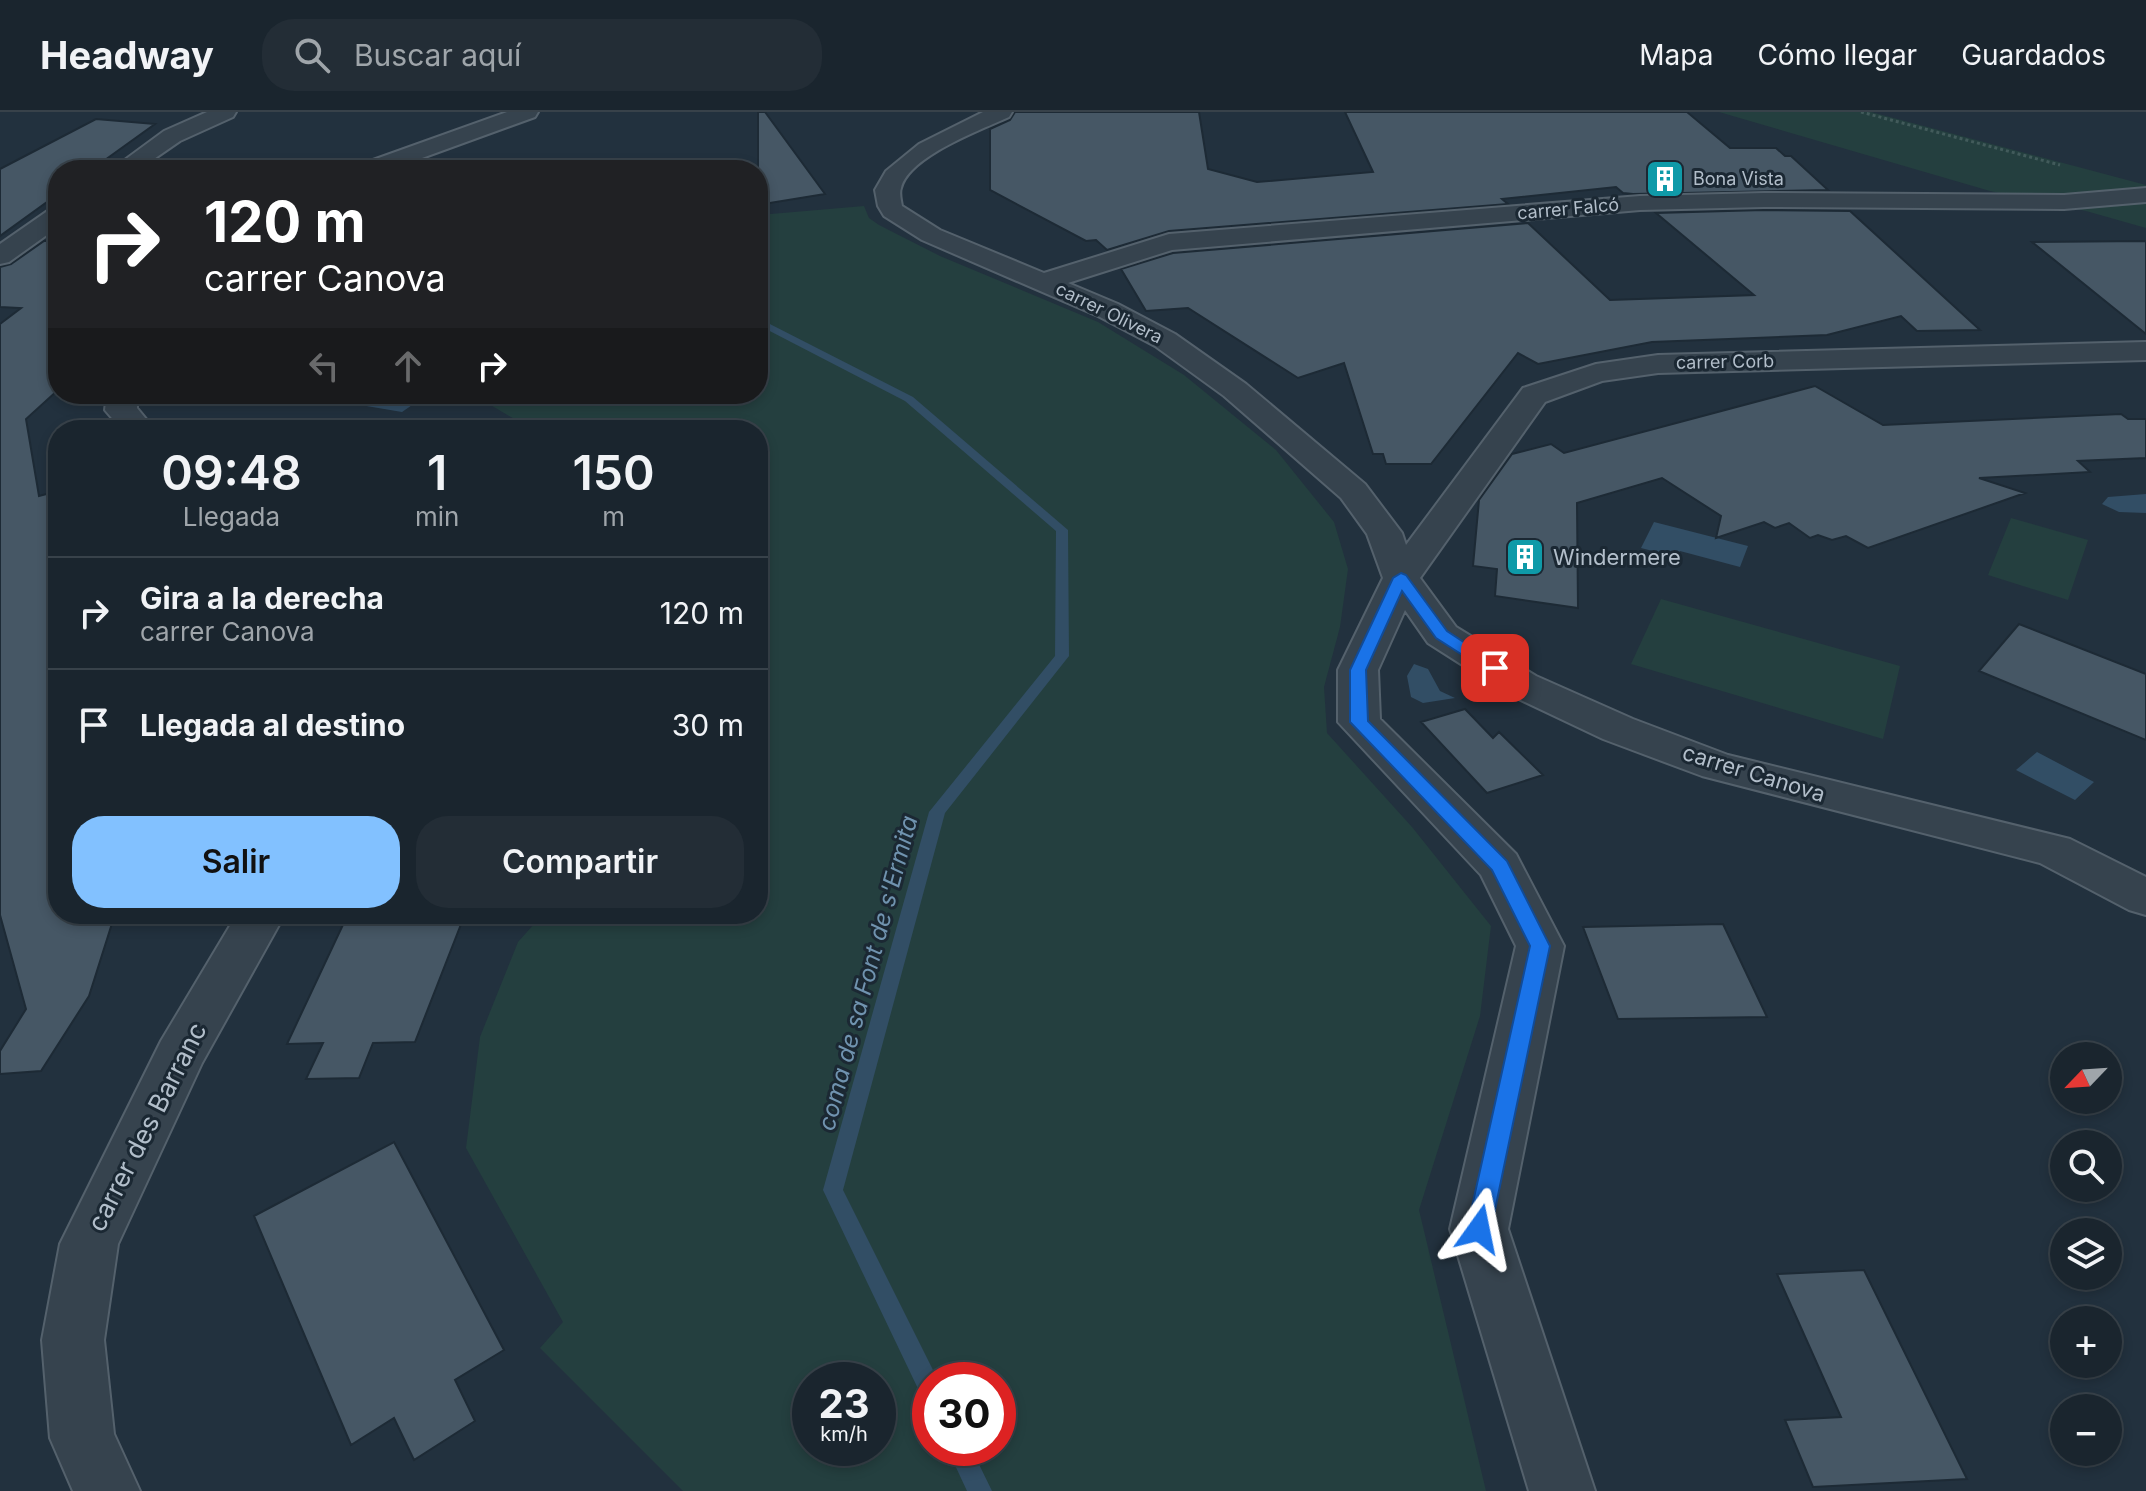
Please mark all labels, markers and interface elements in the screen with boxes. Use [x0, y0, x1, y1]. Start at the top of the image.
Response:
search box [262, 19, 822, 91]
text: Headway [40, 32, 214, 78]
icon: search [290, 33, 334, 77]
text: Buscar aquí [354, 37, 521, 73]
text: Mapa [1639, 38, 1713, 72]
text: Cómo llegar [1757, 38, 1917, 72]
text: Guardados [1961, 38, 2106, 72]
building icon: Bona Vista [1644, 158, 1686, 200]
place label: Bona Vista [1693, 168, 1784, 189]
text: 120 m [204, 188, 366, 256]
icon: right [72, 192, 176, 296]
street label: carrer Falcó [1516, 194, 1620, 223]
text: carrer Canova [204, 256, 446, 300]
street label: carrer Olivera [1052, 278, 1166, 347]
icon: left [302, 344, 346, 388]
icon: ahead [386, 344, 430, 388]
icon: right [470, 344, 514, 388]
street label: carrer Corb [1676, 350, 1774, 373]
text: 09:48 [161, 443, 302, 502]
text: 1 [427, 443, 447, 502]
text: 150 [573, 443, 655, 502]
text: Llegada [183, 501, 280, 532]
text: min [415, 501, 459, 532]
text: m [602, 501, 625, 532]
building icon: Windermere [1504, 536, 1546, 578]
place label: Windermere [1553, 544, 1681, 570]
text: Gira a la derecha [140, 580, 384, 616]
icon: right [72, 591, 116, 635]
text: 120 m [660, 595, 744, 631]
text: carrer Canova [140, 616, 315, 647]
pin [1461, 634, 1529, 702]
icon: arrive [1473, 646, 1517, 690]
icon: arrive [72, 703, 116, 747]
text: Llegada al destino [140, 707, 405, 743]
text: 30 m [672, 707, 744, 743]
street label: carrer Canova [1680, 739, 1828, 807]
water label: coma de sa Font de s'Ermita [811, 812, 924, 1133]
button: Salir [72, 816, 400, 908]
button: Compartir [416, 816, 744, 908]
street label: carrer des Barranc [81, 1017, 213, 1236]
north arrow [2050, 1042, 2122, 1114]
map controls [2050, 1042, 2122, 1466]
button: search [2050, 1130, 2122, 1202]
position arrow [1437, 1187, 1521, 1271]
button: layers [2050, 1218, 2122, 1290]
button: + [2050, 1306, 2122, 1378]
speed limit sign: 30 [912, 1362, 1016, 1466]
text: 23 [818, 1379, 870, 1428]
button: − [2050, 1394, 2122, 1466]
text: km/h [820, 1422, 868, 1446]

